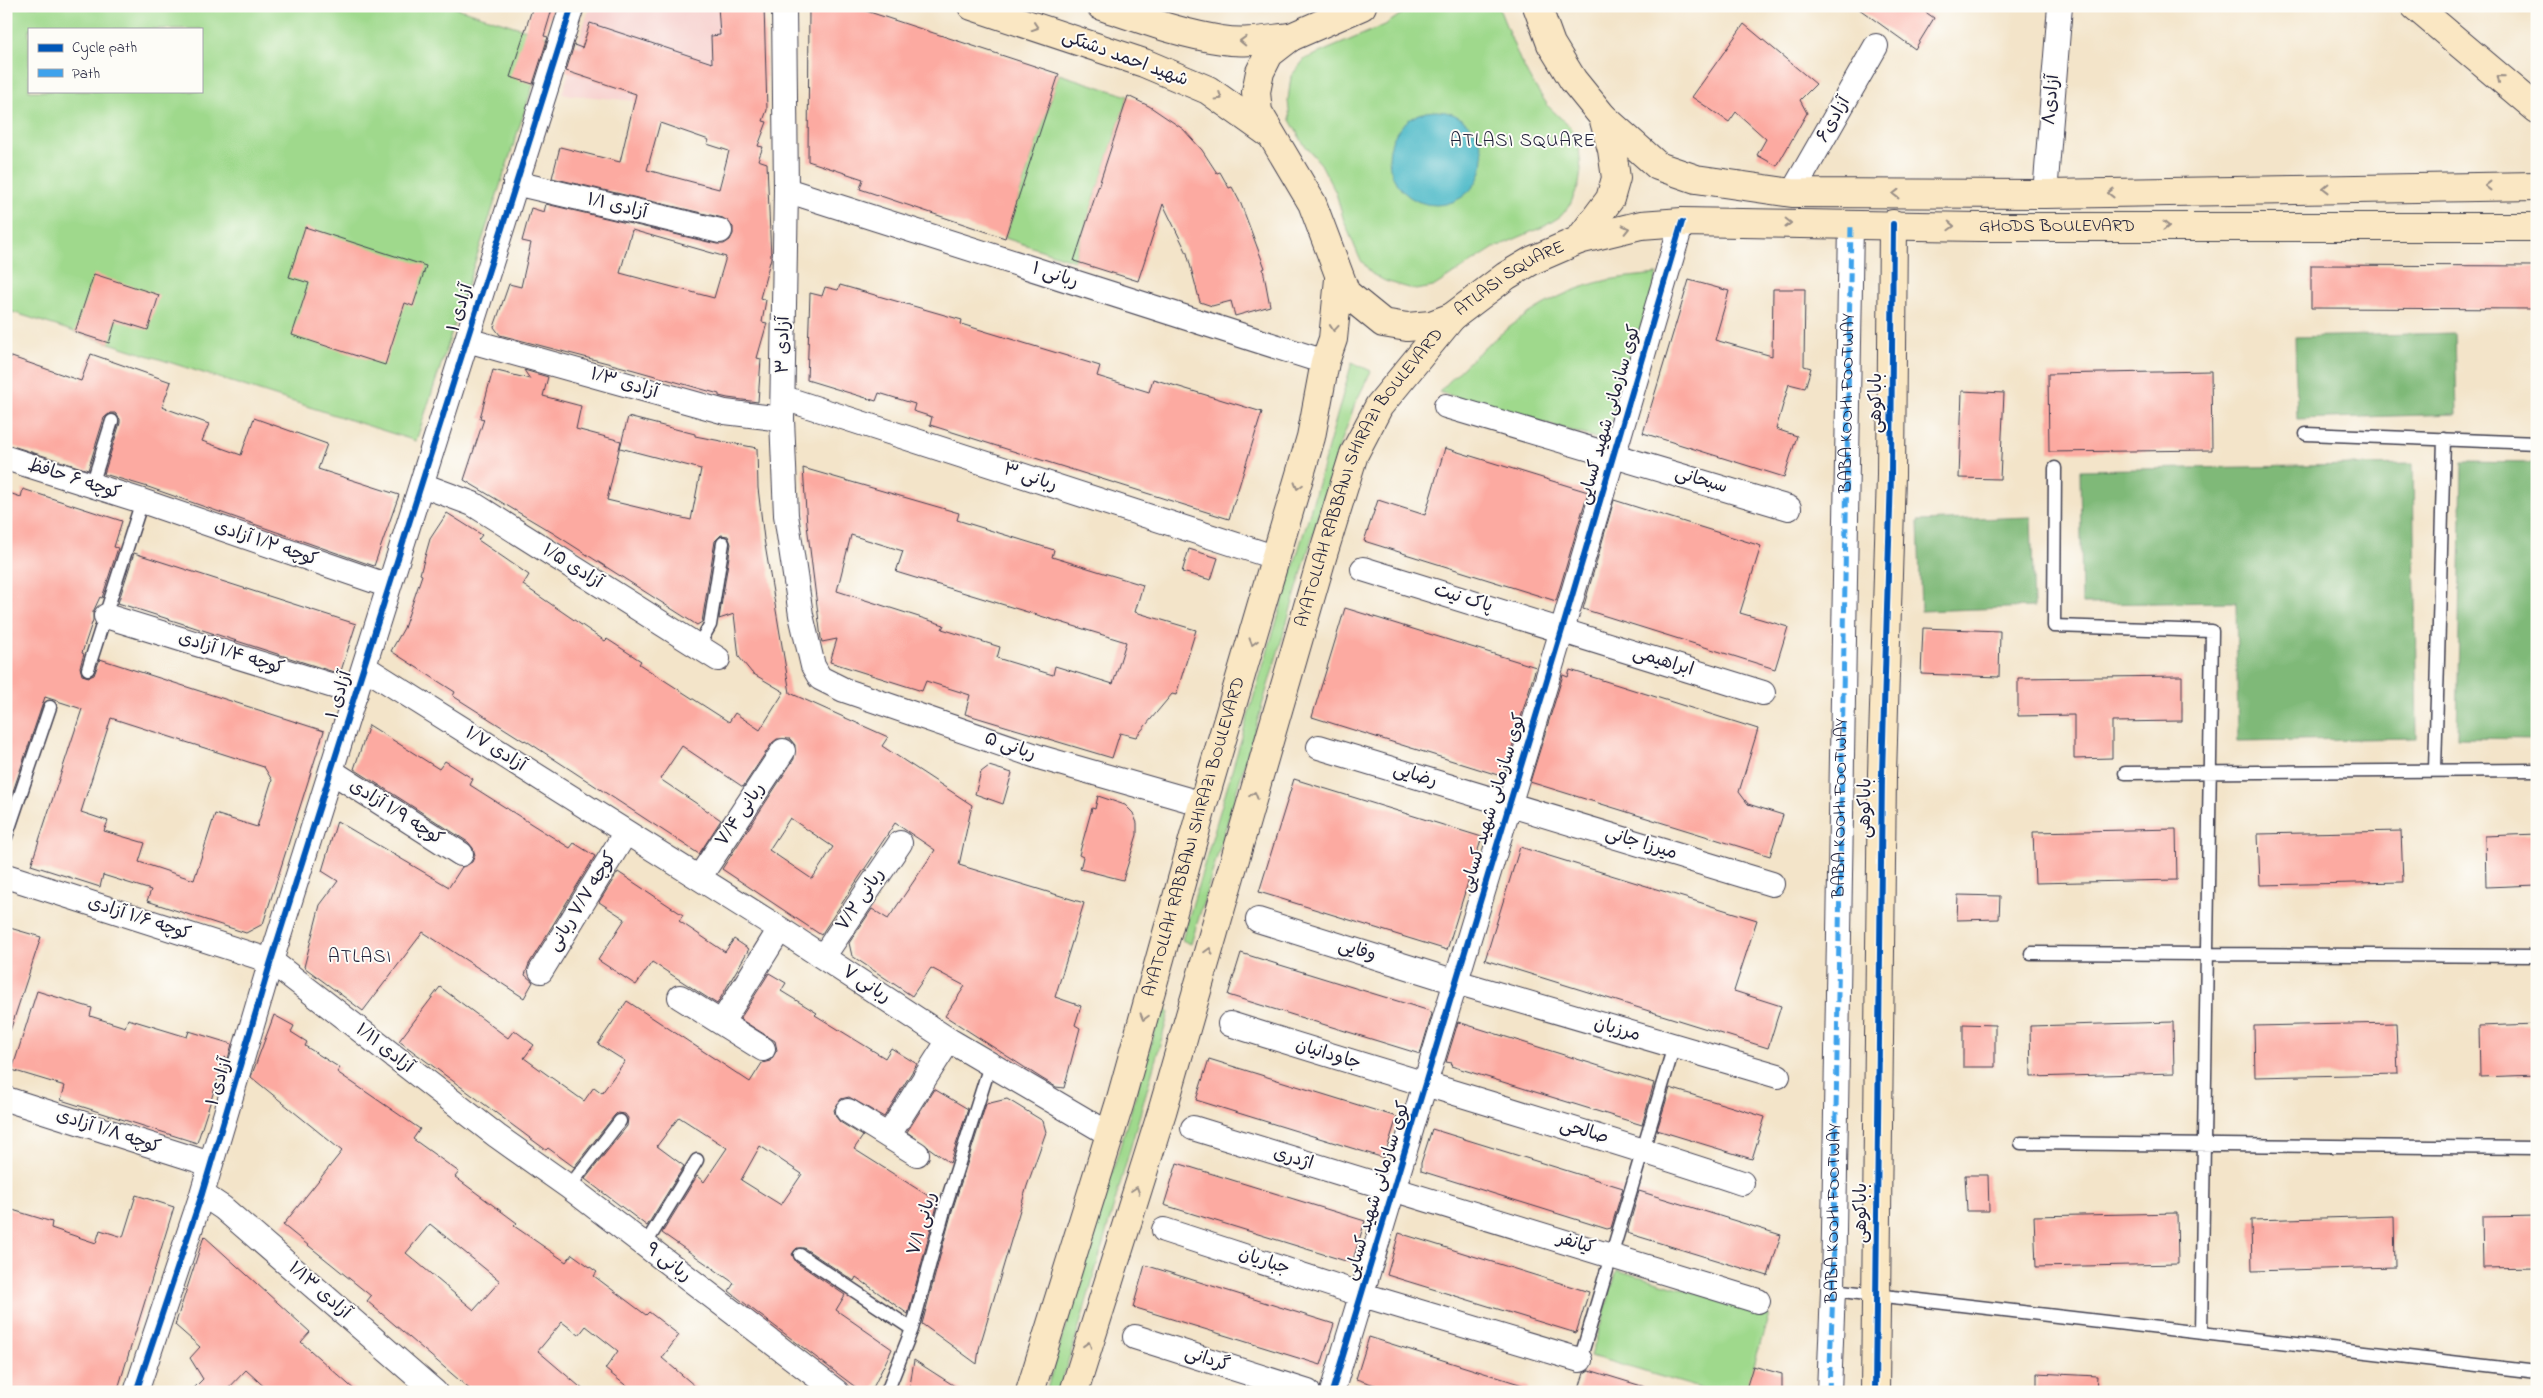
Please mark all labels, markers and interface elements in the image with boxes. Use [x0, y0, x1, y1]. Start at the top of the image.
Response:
one-way arrow [1030, 21, 1038, 31]
street label: شهید احمد دشتکی [1058, 24, 1192, 94]
legend [28, 28, 202, 92]
one-way arrow [1238, 36, 1246, 46]
text: Cycle path [72, 37, 137, 60]
text: Path [72, 63, 100, 85]
street label: آزادی۸ [2037, 72, 2067, 126]
one-way arrow [2496, 74, 2505, 83]
one-way arrow [1214, 90, 1223, 100]
street label: آزادی۶ [1810, 91, 1858, 148]
district label: ATLASI SQUARE [1450, 128, 1596, 155]
one-way arrow [2484, 181, 2492, 191]
one-way arrow [2321, 183, 2329, 193]
street label: آزادی ۱/۱ [584, 187, 651, 227]
one-way arrow [2106, 187, 2114, 198]
one-way arrow [1891, 188, 1899, 199]
street label: GHODS BOULEVARD [1979, 214, 2135, 240]
one-way arrow [1785, 218, 1793, 229]
one-way arrow [1948, 221, 1955, 231]
one-way arrow [2162, 221, 2170, 232]
one-way arrow [1622, 224, 1631, 235]
street label: ATLASI SQUARE [1449, 235, 1569, 323]
street label: ربانی ۱ [1029, 256, 1081, 296]
street label: آزادی ۱ [441, 279, 481, 335]
street label: BABA KOOHI FOOTWAY [1833, 312, 1863, 494]
street label: ۳ آزادی [771, 315, 798, 374]
street label: کوی سازمانی شهید کسایی [1572, 322, 1648, 508]
street label: AYATOLLAH RABBANI SHIRAZI BOULEVARD [1289, 323, 1450, 631]
one-way arrow [1329, 324, 1340, 332]
street label: آزادی ۱/۳ [587, 362, 662, 406]
street label: باباکوهی [1864, 373, 1890, 433]
street label: کوچه ۶ حافظ [24, 453, 124, 507]
street label: ربانی ۳ [1000, 457, 1060, 499]
street label: سبحانی [1672, 461, 1730, 501]
one-way arrow [1293, 481, 1303, 489]
street label: کوچه ۱/۲ آزادی [211, 514, 322, 574]
street label: آزادی ۱/۵ [537, 538, 609, 597]
street label: پاک نیت [1430, 578, 1496, 620]
street label: کوچه ۱/۴ آزادی [175, 626, 287, 683]
one-way arrow [1248, 637, 1258, 646]
street label: ابراهیمی [1629, 640, 1697, 684]
street label: آزادی ۱ [320, 666, 360, 722]
street label: AYATOLLAH RABBANI SHIRAZI BOULEVARD [1137, 674, 1253, 1000]
street label: کوی سازمانی شهید کسایی [1454, 710, 1534, 896]
street label: BABA KOOHI FOOTWAY [1827, 717, 1856, 899]
street label: آزادی ۱/۷ [460, 721, 532, 780]
street label: ربانی ۵ [981, 726, 1039, 768]
street label: رضایی [1390, 757, 1440, 795]
street label: کوچه ۱/۹ آزادی [344, 774, 449, 853]
street label: ربانی ۷/۴ [710, 778, 772, 852]
street label: باباکوهی [1852, 778, 1880, 838]
one-way arrow [1248, 791, 1258, 799]
street label: میرزا جانی [1602, 821, 1680, 867]
street label: کوچه ۷/۷ ربانی [542, 847, 624, 957]
street label: ربانی ۷/۲ [830, 863, 892, 937]
street label: کوچه ۱/۶ آزادی [84, 890, 194, 948]
street label: وفایی [1335, 933, 1379, 969]
district label: ATLASI [328, 944, 392, 971]
one-way arrow [1203, 946, 1214, 955]
street label: ربانی ۷ [837, 960, 895, 1010]
street label: مرزبان [1591, 1011, 1643, 1049]
one-way arrow [1140, 1012, 1150, 1020]
street label: آزادی ۱/۱۱ [349, 1018, 420, 1081]
street label: جاودانیان [1292, 1033, 1364, 1077]
street label: آزادی ۱ [200, 1053, 240, 1109]
street label: کوی سازمانی شهید کسایی [1338, 1098, 1418, 1284]
street label: کوچه ۱/۸ آزادی [52, 1103, 164, 1161]
street label: صالحی [1557, 1113, 1611, 1151]
street label: BABA KOOHI FOOTWAY [1819, 1122, 1849, 1305]
street label: اژدری [1270, 1141, 1316, 1177]
street label: باباکوهی [1849, 1183, 1875, 1243]
one-way arrow [1130, 1186, 1140, 1195]
street label: ربانی ۷/۱ [901, 1189, 945, 1259]
street label: کیانفر [1552, 1226, 1598, 1262]
street label: ربانی ۹ [639, 1237, 697, 1289]
street label: جباریان [1235, 1242, 1293, 1282]
street label: آزادی ۱/۱۳ [282, 1256, 357, 1327]
one-way arrow [1082, 1341, 1092, 1350]
street label: گردانی [1181, 1341, 1233, 1380]

